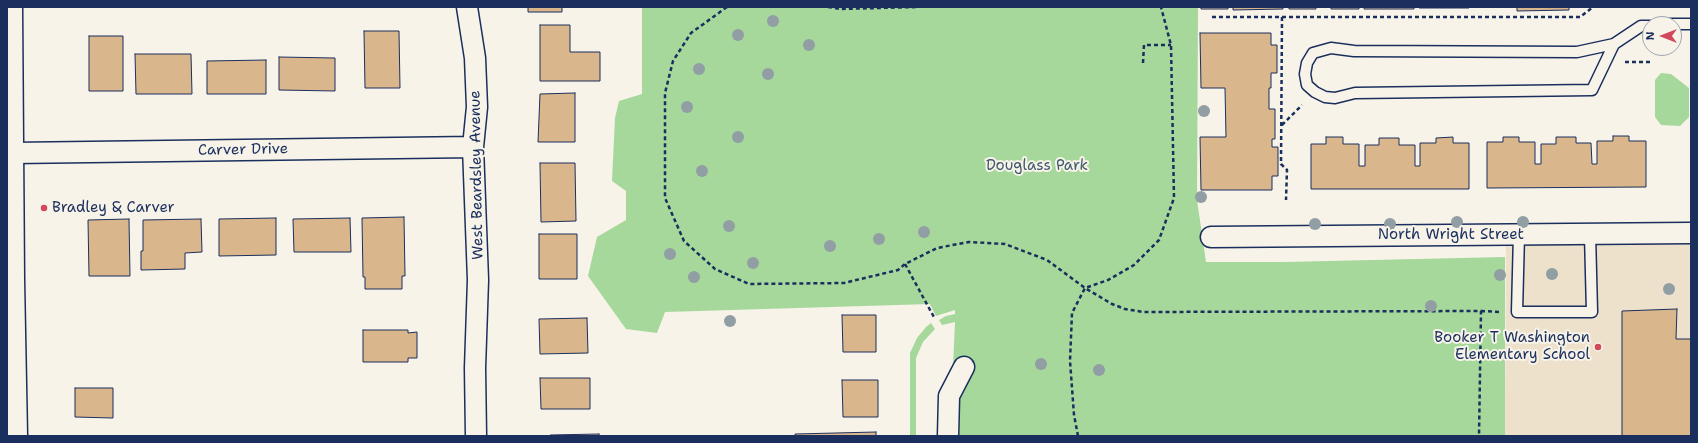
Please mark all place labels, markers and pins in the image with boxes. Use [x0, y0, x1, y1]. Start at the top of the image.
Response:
place label: Bradley & Carver [52, 199, 175, 217]
marker: Bradley & Carver [39, 203, 49, 213]
place label: Booker T Washington Elementary School [1434, 329, 1590, 364]
marker: Booker T Washington Elementary School [1593, 342, 1603, 352]

